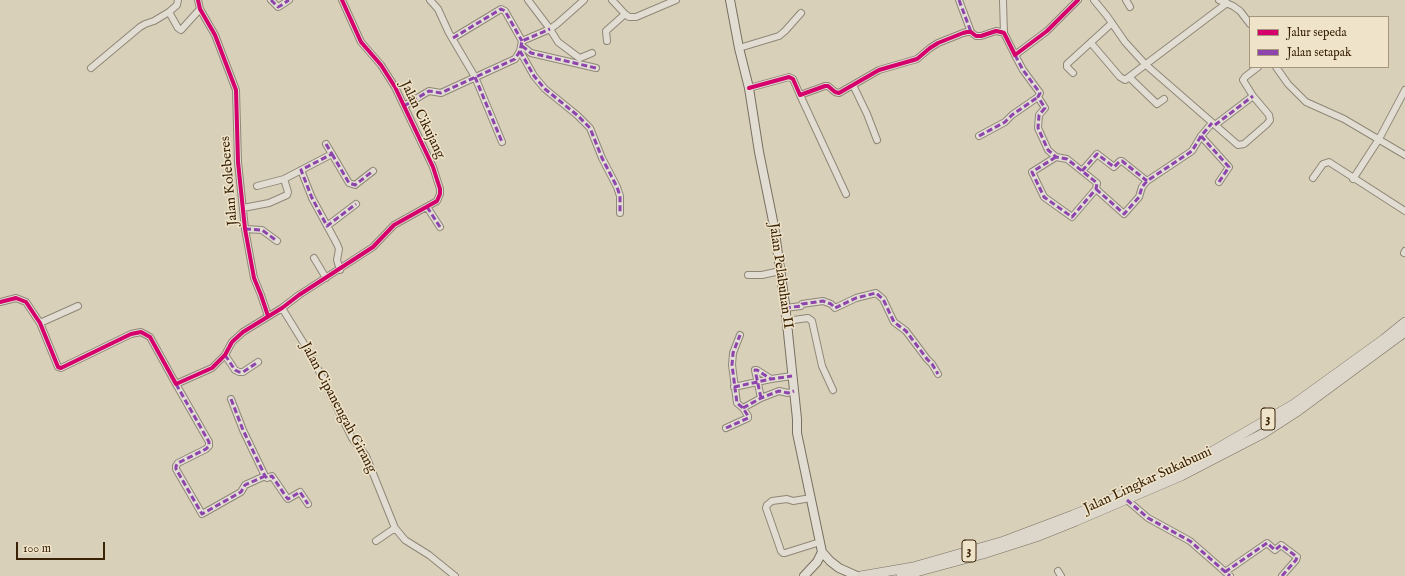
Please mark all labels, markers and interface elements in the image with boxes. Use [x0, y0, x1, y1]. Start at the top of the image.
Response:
legend [1249, 16, 1389, 68]
text: Jalur sepeda [1287, 25, 1347, 40]
text: Jalan setapak [1287, 45, 1351, 60]
street label: Jalan Cikujang [396, 78, 448, 162]
street label: Jalan Koleberes [218, 135, 242, 227]
street label: Jalan Pelabuhan II [764, 222, 796, 330]
street label: Jalan Cipanengah Girang [296, 340, 380, 476]
road number: 3 [1261, 408, 1275, 430]
street label: Jalan Lingkar Sukabumi [1081, 444, 1215, 518]
scale bar [18, 534, 107, 560]
road number: 3 [962, 540, 976, 562]
text: 100 m [23, 541, 51, 556]

